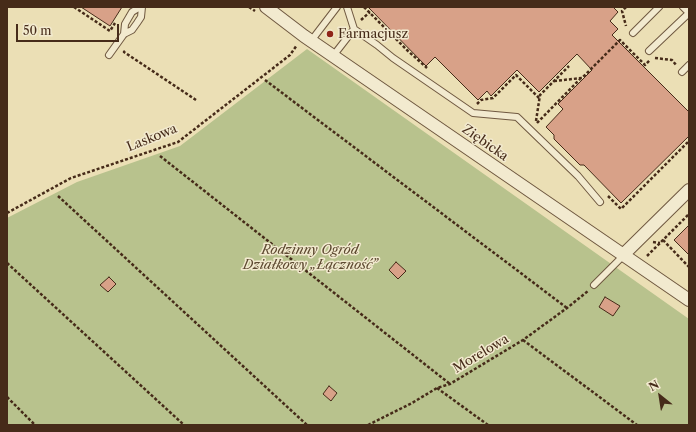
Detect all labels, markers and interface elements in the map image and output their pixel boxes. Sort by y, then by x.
scale bar [18,16,121,42]
text: 50 m [23,23,52,38]
place label: Farmacjusz [338,26,408,42]
marker: Farmacjusz [325,29,335,39]
street label: Laskowa [125,121,179,155]
street label: Ziębicka [459,121,511,165]
park label: Rodzinny Ogród Działkowy „Łączność” [243,242,377,273]
street label: Morelowa [450,331,512,377]
north arrow [640,376,680,416]
text: N [646,377,662,394]

